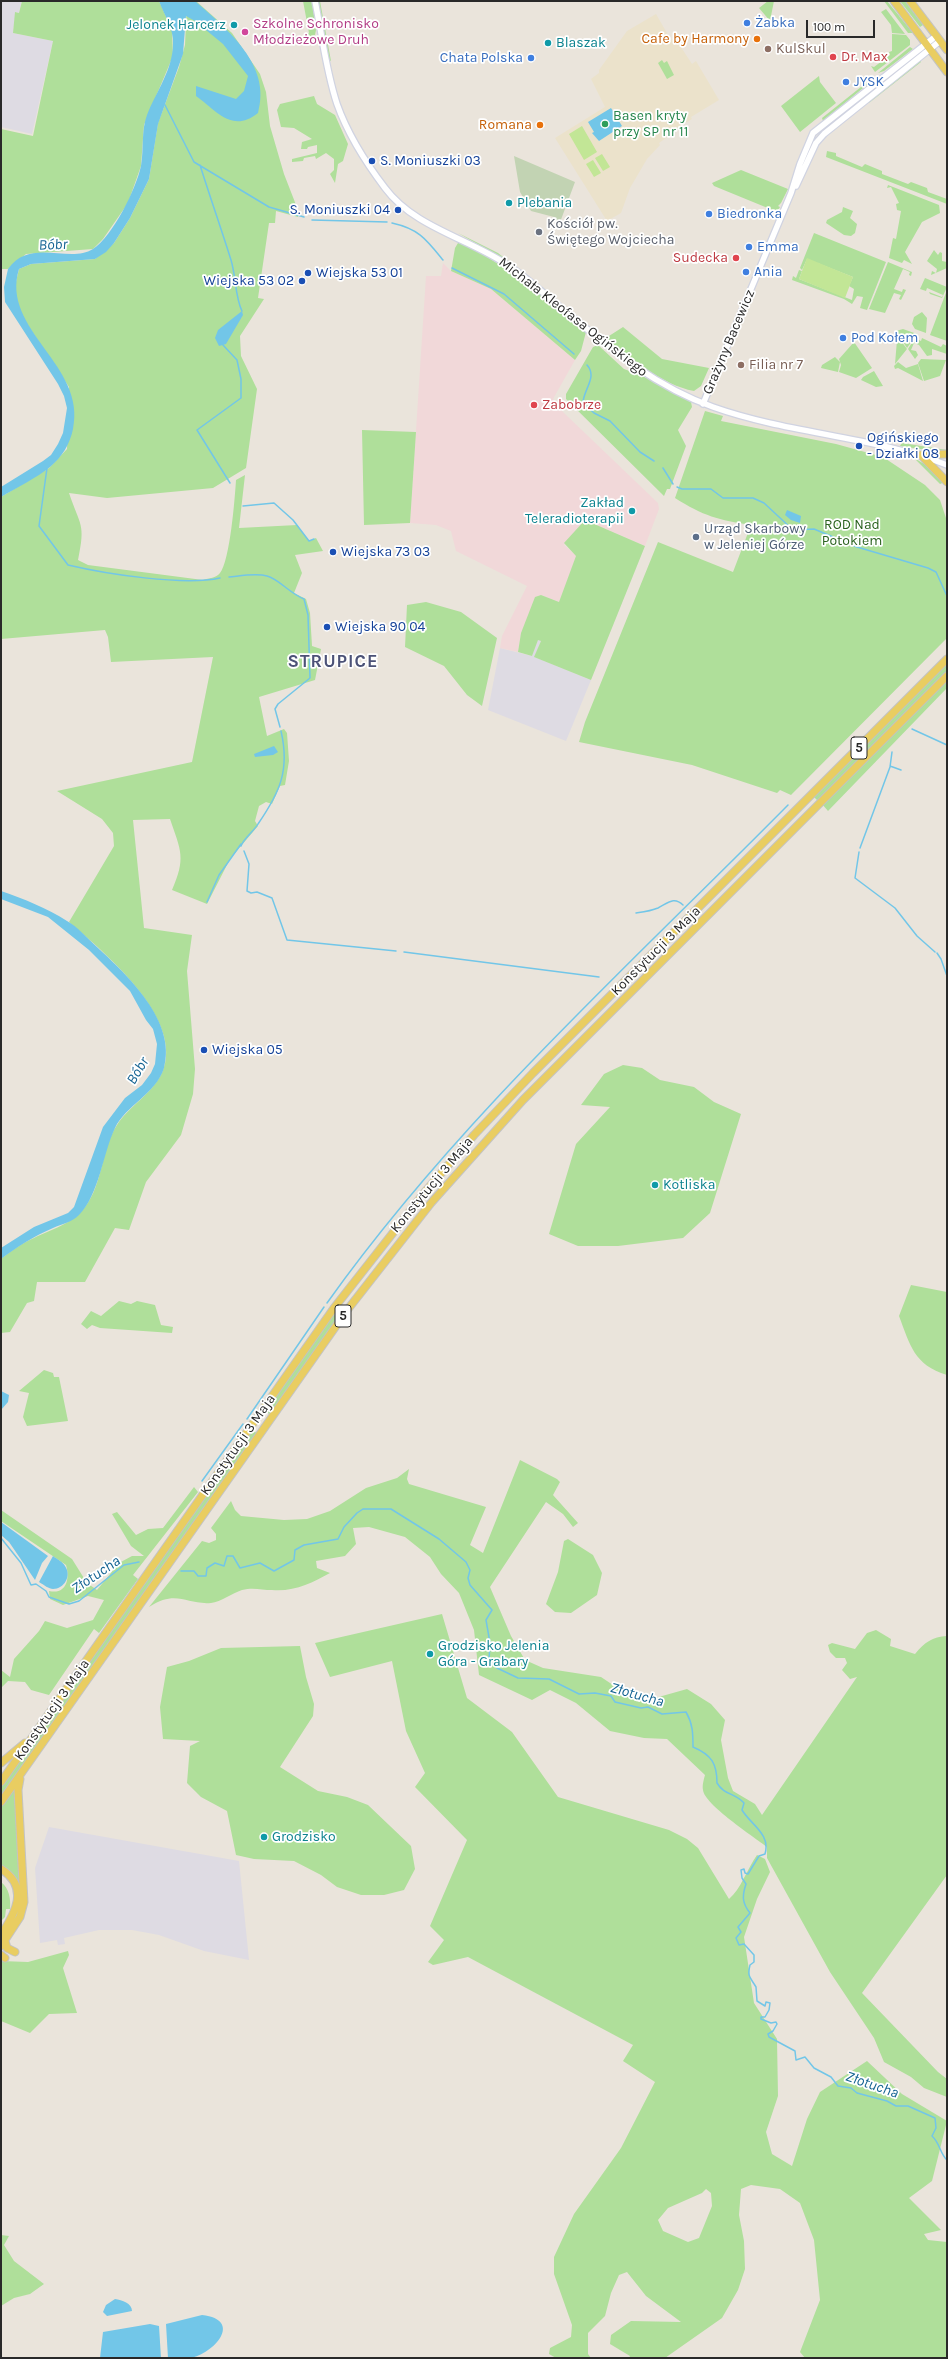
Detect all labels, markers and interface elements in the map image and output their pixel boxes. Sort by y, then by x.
scale bar [808,12,877,38]
place label: Żabka [755,15,795,31]
place label: Szkolne Schronisko Młodzieżowe Druh [253,16,379,48]
place label: Jelonek Harcerz [126,17,226,33]
marker: Żabka [742,18,752,28]
marker: Jelonek Harcerz [229,20,239,30]
text: 100 m [813,20,845,34]
marker: Szkolne Schronisko Młodzieżowe Druh [240,27,250,37]
place label: Cafe by Harmony [641,31,749,47]
marker: Cafe by Harmony [752,34,762,44]
place label: Blaszak [556,35,606,51]
marker: Blaszak [543,38,553,48]
place label: KulSkul [776,41,826,57]
marker: KulSkul [763,44,773,54]
place label: Dr. Max [841,49,888,65]
place label: Chata Polska [440,50,523,66]
marker: Dr. Max [828,52,838,62]
marker: Chata Polska [526,53,536,63]
place label: JYSK [854,74,884,90]
marker: JYSK [841,77,851,87]
place label: Basen kryty przy SP nr 11 [613,108,688,140]
place label: Romana [479,117,532,133]
marker: Basen kryty przy SP nr 11 [600,119,610,129]
marker: Romana [535,120,545,130]
place label: S. Moniuszki 03 [380,153,481,169]
marker: S. Moniuszki 03 [367,156,377,166]
place label: Plebania [517,195,572,211]
marker: Plebania [504,198,514,208]
place label: S. Moniuszki 04 [290,202,390,218]
marker: S. Moniuszki 04 [393,205,403,215]
place label: Biedronka [717,206,782,222]
marker: Biedronka [704,209,714,219]
place label: Kościół pw. Świętego Wojciecha [547,216,674,248]
marker: Kościół pw. Świętego Wojciecha [534,227,544,237]
water label: Bóbr [38,236,68,254]
place label: Emma [757,239,799,255]
marker: Emma [744,242,754,252]
place label: Sudecka [673,250,728,266]
marker: Sudecka [731,253,741,263]
street label: Michała Kleofasa Ogińskiego [495,254,651,380]
place label: Ania [754,264,782,280]
place label: Wiejska 53 01 [316,265,403,281]
marker: Ania [741,267,751,277]
marker: Wiejska 53 01 [303,268,313,278]
place label: Wiejska 53 02 [204,273,294,289]
marker: Wiejska 53 02 [297,276,307,286]
street label: Grażyny Bacewicz [699,287,759,397]
place label: Pod Kołem [851,330,918,346]
marker: Pod Kołem [838,333,848,343]
place label: Filia nr 7 [749,357,803,373]
marker: Filia nr 7 [736,360,746,370]
place label: Zabobrze [542,397,601,413]
marker: Zabobrze [529,400,539,410]
place label: Ogińskiego - Działki 08 [867,430,939,462]
marker: Ogińskiego - Działki 08 [854,441,864,451]
place label: Zakład Teleradioterapii [525,495,624,528]
marker: Zakład Teleradioterapii [627,506,637,516]
park label: ROD Nad Potokiem [822,517,882,550]
place label: Urząd Skarbowy w Jeleniej Górze [704,521,806,554]
marker: Urząd Skarbowy w Jeleniej Górze [691,532,701,542]
place label: Wiejska 73 03 [341,544,430,560]
marker: Wiejska 73 03 [328,547,338,557]
place label: Wiejska 90 04 [335,619,425,635]
marker: Wiejska 90 04 [322,622,332,632]
district label: STRUPICE [288,651,378,673]
road number: 5 [851,737,867,759]
street label: Konstytucji 3 Maja [608,903,704,999]
place label: Wiejska 05 [212,1042,283,1058]
marker: Wiejska 05 [199,1045,209,1055]
water label: Bóbr [123,1054,153,1088]
street label: Konstytucji 3 Maja [387,1134,477,1236]
place label: Kotliska [663,1177,715,1193]
marker: Kotliska [650,1180,660,1190]
road number: 5 [335,1305,351,1327]
street label: Konstytucji 3 Maja [197,1391,279,1499]
water label: Złotucha [68,1552,124,1598]
place label: Grodzisko Jelenia Góra - Grabary [438,1638,549,1670]
marker: Grodzisko Jelenia Góra - Grabary [425,1649,435,1659]
street label: Konstytucji 3 Maja [11,1656,93,1764]
water label: Złotucha [608,1679,666,1711]
place label: Grodzisko [272,1829,336,1845]
marker: Grodzisko [259,1832,269,1842]
water label: Złotucha [843,2068,901,2102]

